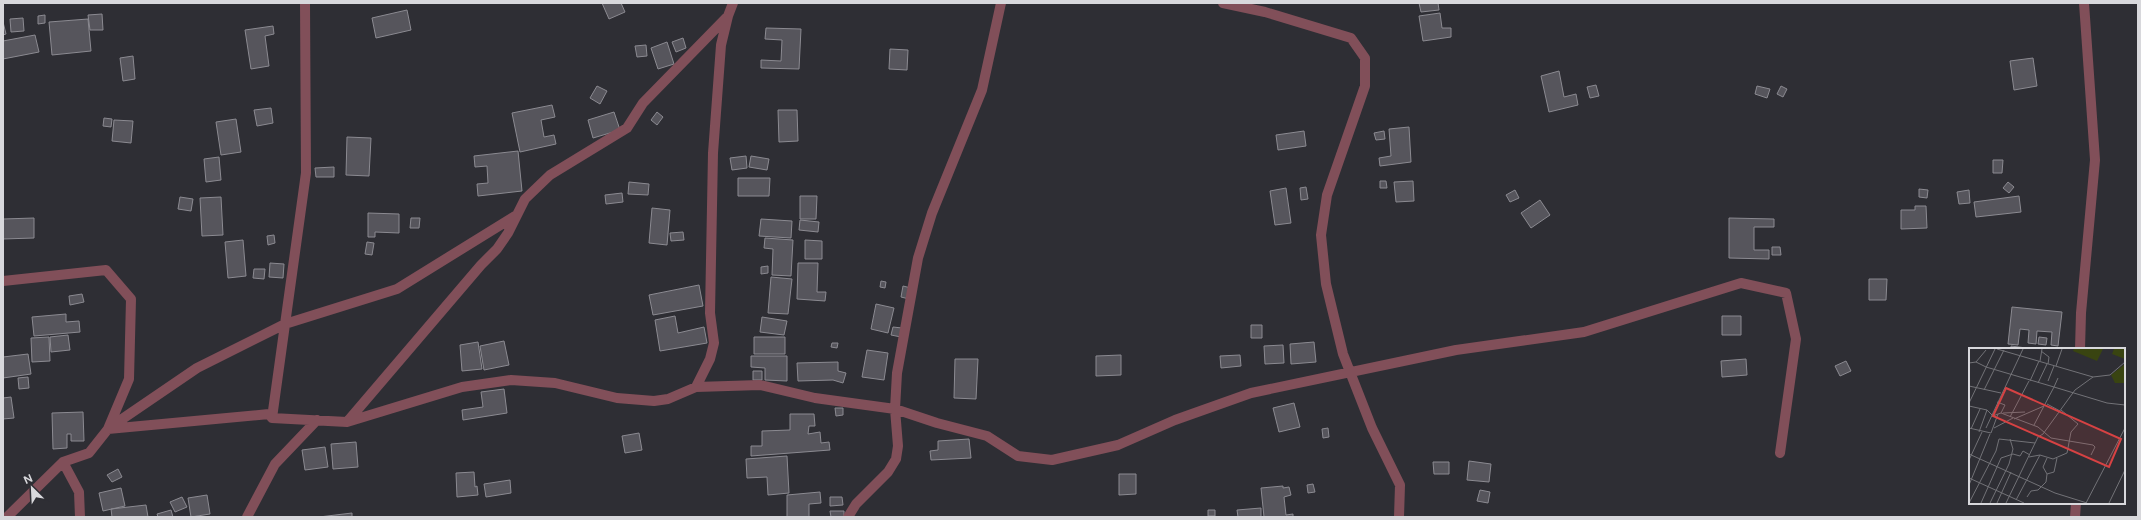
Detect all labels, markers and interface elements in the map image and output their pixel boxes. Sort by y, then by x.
inset map [1969,348,2125,504]
north arrow [12,468,52,508]
text: N [22,472,35,487]

